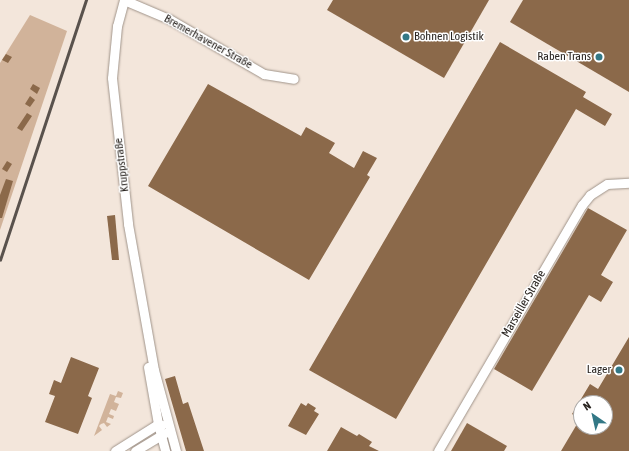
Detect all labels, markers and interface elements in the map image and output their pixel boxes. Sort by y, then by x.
street label: Bremerhavener Straße [161,12,255,72]
place label: Bohnen Logistik [414,30,484,44]
marker: Bohnen Logistik [401,32,411,42]
place label: Raben Trans [537,50,591,64]
marker: Raben Trans [594,52,604,62]
street label: Kruppstraße [112,137,132,193]
street label: Marseiller Straße [499,268,549,340]
place label: Lager [587,363,611,377]
marker: Lager [614,365,624,375]
north arrow [573,395,613,435]
text: N [581,399,593,413]

